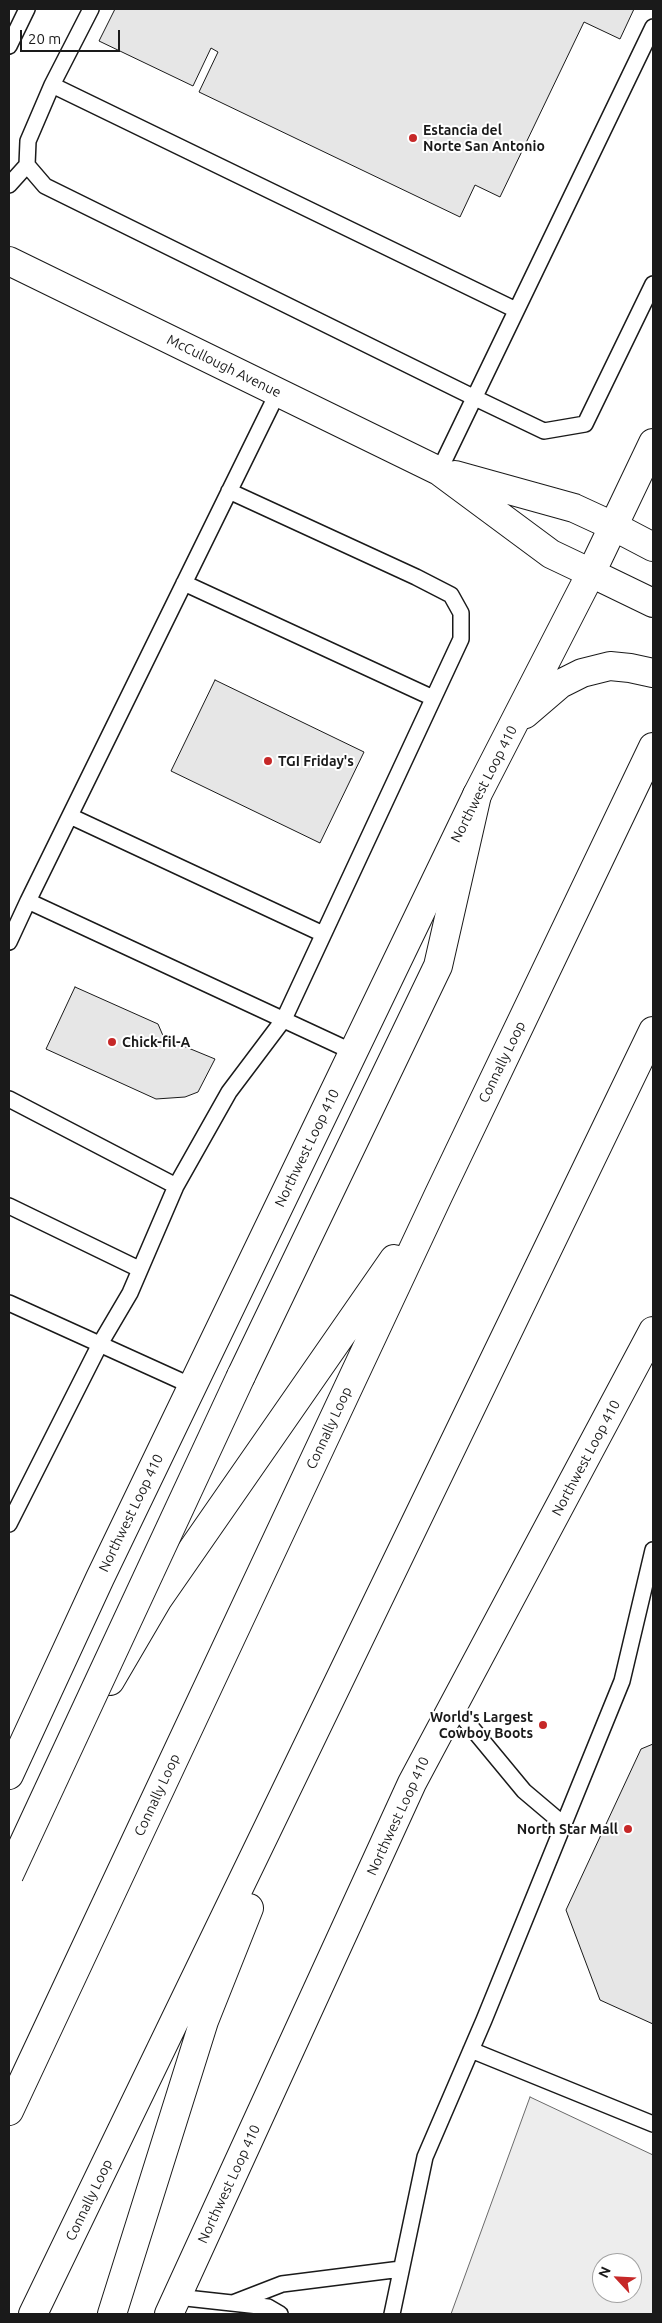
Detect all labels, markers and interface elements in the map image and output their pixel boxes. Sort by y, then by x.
scale bar [22,20,122,52]
text: 20 m [28,30,61,47]
place label: Estancia del Norte San Antonio [423,122,545,154]
marker: Estancia del Norte San Antonio [407,132,419,144]
street label: McCullough Avenue [164,331,284,401]
street label: Northwest Loop 410 [447,723,521,845]
place label: TGI Friday's [278,753,354,769]
marker: TGI Friday's [262,755,274,767]
street label: Connally Loop [475,1018,529,1106]
place label: Chick-fil-A [122,1034,190,1050]
marker: Chick-fil-A [106,1036,118,1048]
street label: Northwest Loop 410 [271,1086,343,1210]
street label: Connally Loop [303,1384,355,1472]
street label: Northwest Loop 410 [548,1397,624,1519]
street label: Northwest Loop 410 [95,1451,167,1575]
place label: World's Largest Cowboy Boots [430,1709,533,1741]
marker: World's Largest Cowboy Boots [537,1719,549,1731]
street label: Connally Loop [131,1751,183,1839]
street label: Northwest Loop 410 [363,1754,433,1878]
place label: North Star Mall [517,1821,618,1837]
marker: North Star Mall [622,1823,634,1835]
street label: Northwest Loop 410 [194,2122,264,2246]
street label: Connally Loop [62,2156,116,2244]
north arrow [592,2253,642,2303]
text: N [595,2264,614,2280]

